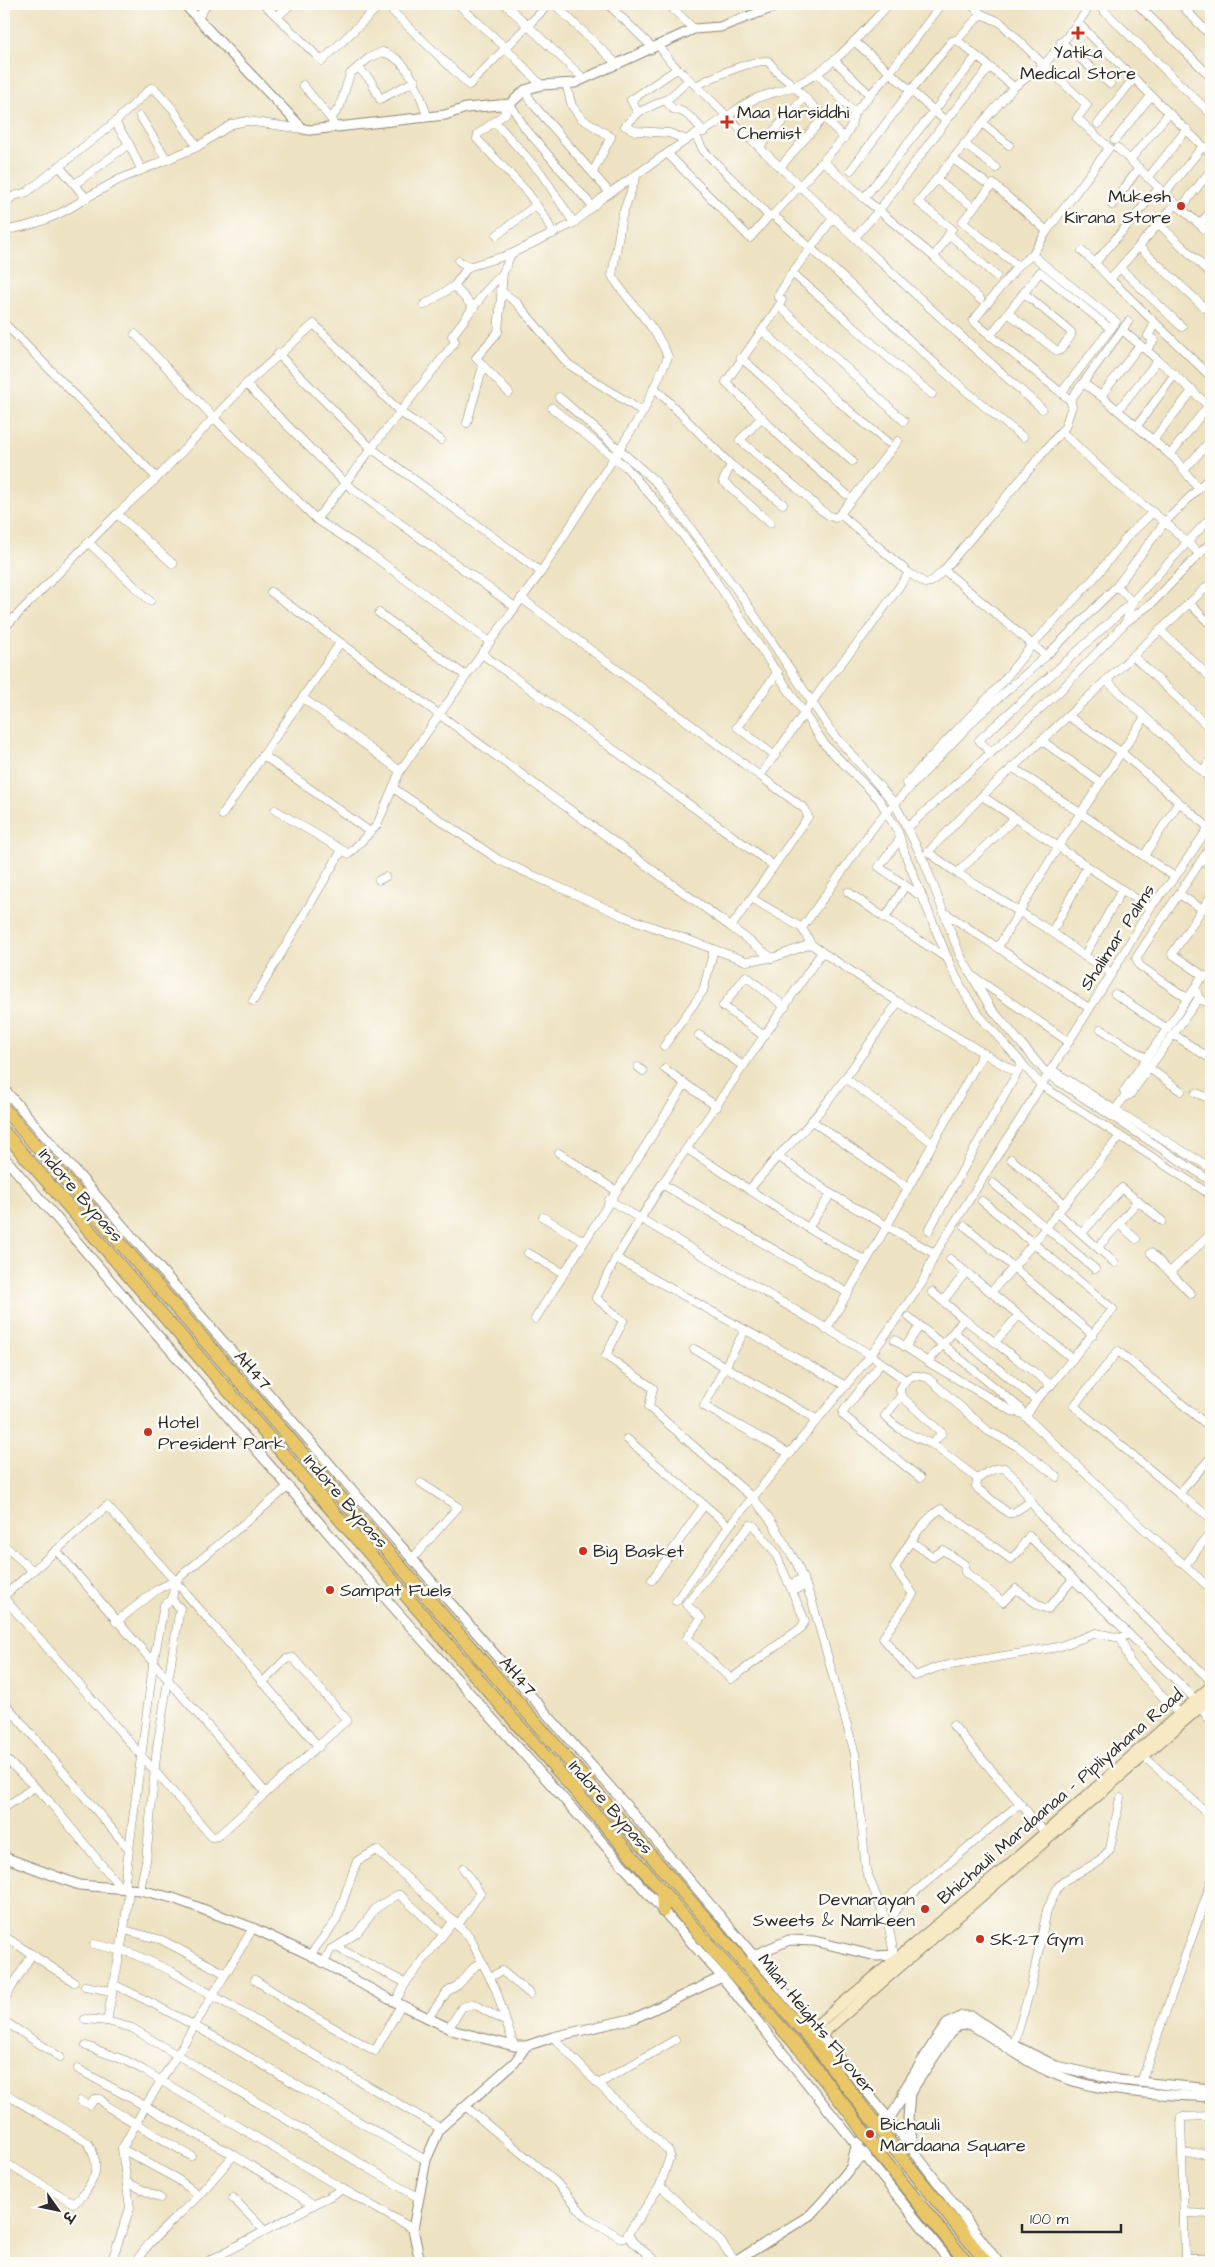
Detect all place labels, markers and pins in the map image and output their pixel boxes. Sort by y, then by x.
marker: Yatika Medical Store [1072,27,1084,39]
place label: Yatika Medical Store [1020,40,1136,86]
place label: Maa Harsiddhi Chemist [737,100,850,146]
marker: Maa Harsiddhi Chemist [721,116,733,128]
place label: Mukesh Kirana Store [1064,184,1171,230]
marker: Mukesh Kirana Store [1175,200,1187,212]
place label: Hotel President Park [158,1410,285,1456]
marker: Hotel President Park [142,1426,154,1438]
place label: Big Basket [593,1539,685,1565]
marker: Big Basket [577,1545,589,1557]
place label: Sampat Fuels [340,1578,452,1603]
marker: Sampat Fuels [324,1584,336,1596]
place label: Devnarayan Sweets & Namkeen [753,1887,915,1933]
marker: Devnarayan Sweets & Namkeen [919,1903,931,1915]
place label: SK-27 Gym [990,1927,1083,1953]
marker: SK-27 Gym [974,1933,986,1945]
place label: Bichauli Mardaana Square [880,2112,1026,2158]
marker: Bichauli Mardaana Square [864,2128,876,2140]

